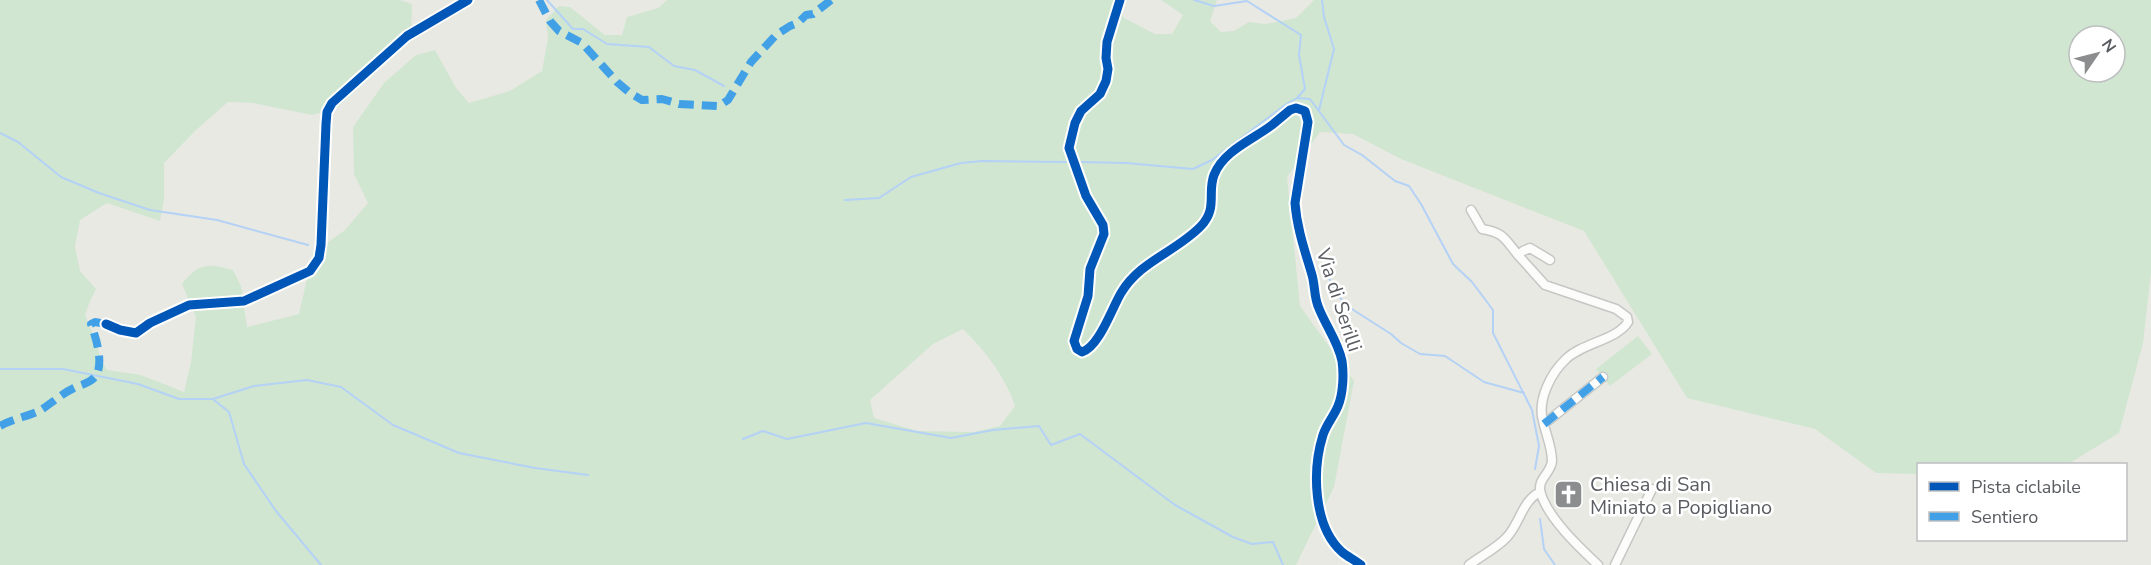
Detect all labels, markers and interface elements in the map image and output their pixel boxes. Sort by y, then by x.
north arrow [2067,24,2127,84]
text: N [2096,35,2121,57]
street label: Via di Serilli [1309,244,1368,355]
legend [1917,463,2127,541]
place label: Chiesa di San Miniato a Popigliano [1590,471,1772,521]
text: Pista ciclabile [1971,475,2081,499]
church icon: Chiesa di San Miniato a Popigliano [1553,479,1585,511]
text: Sentiero [1971,505,2038,529]

